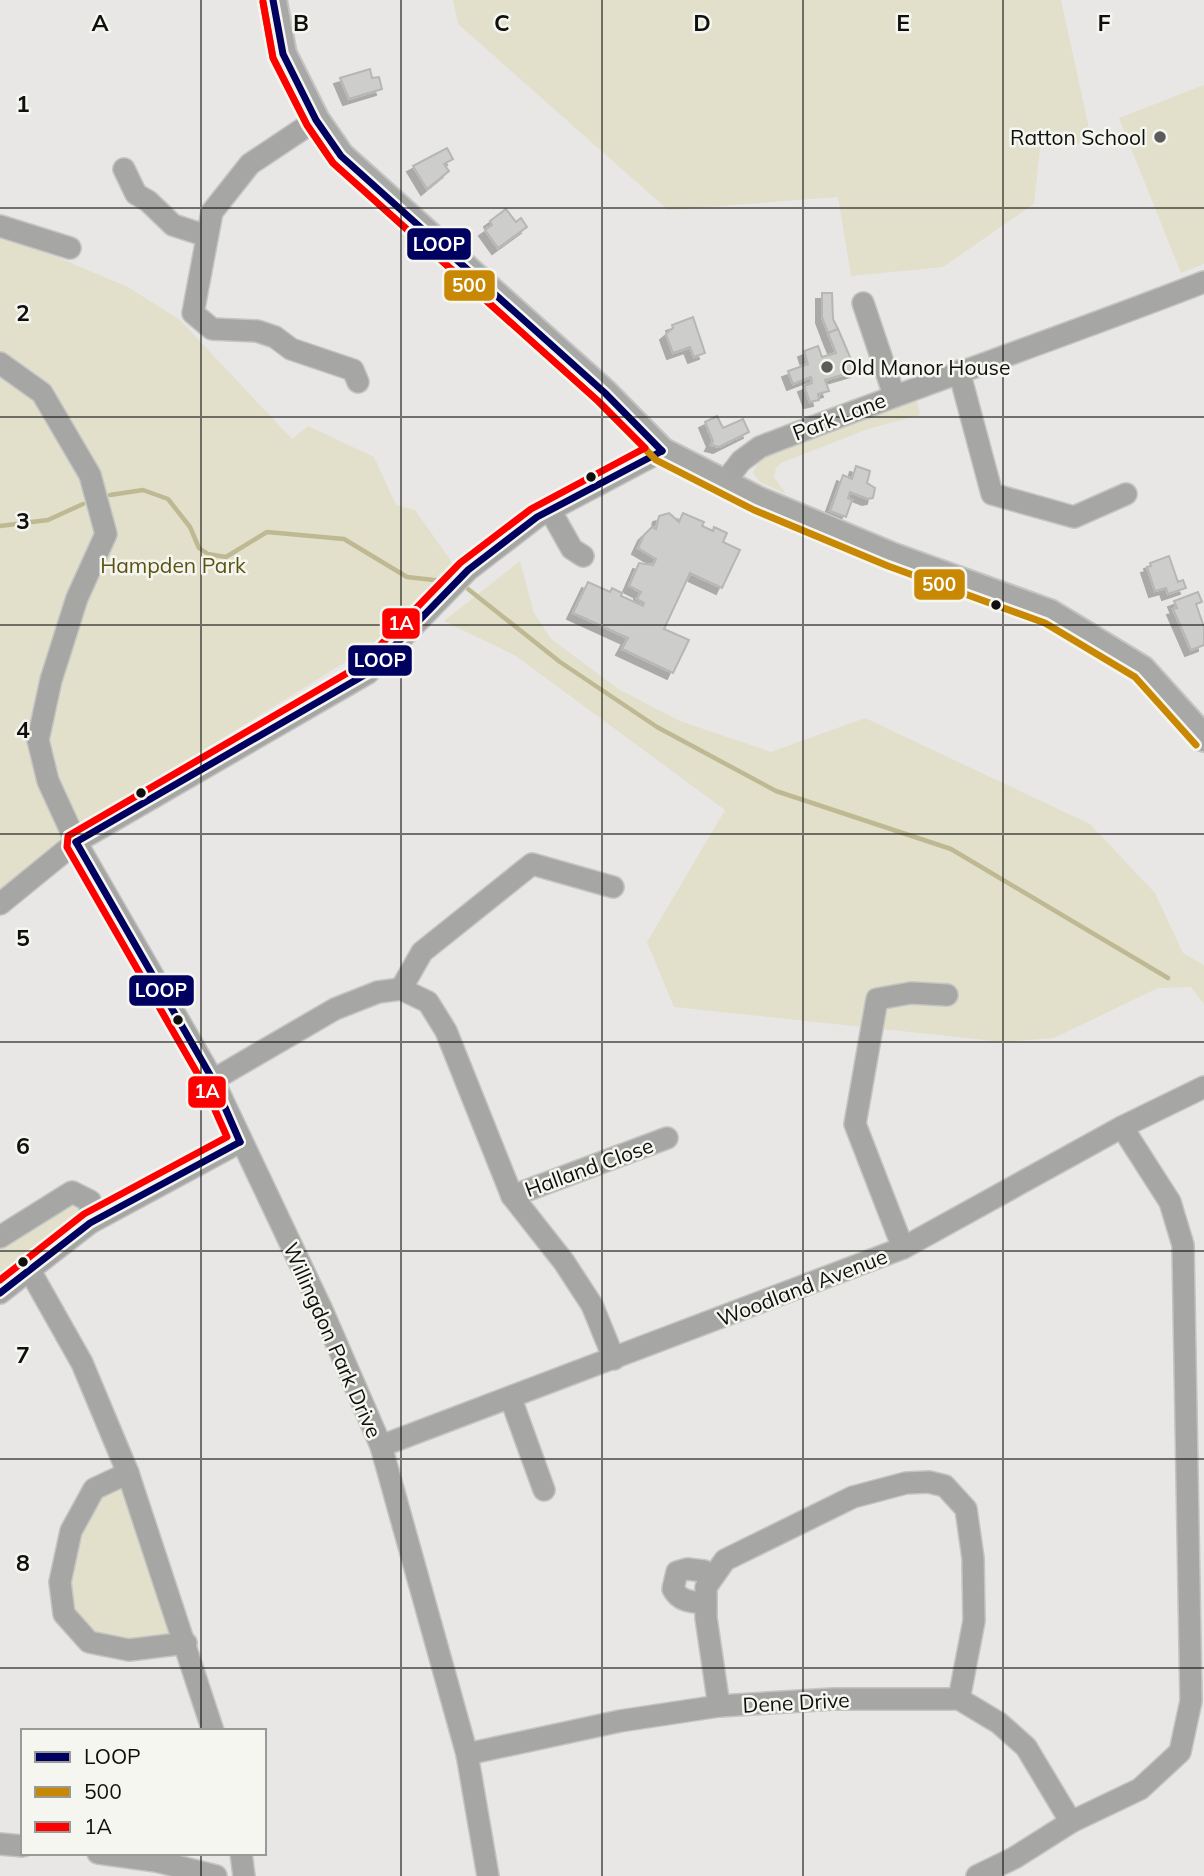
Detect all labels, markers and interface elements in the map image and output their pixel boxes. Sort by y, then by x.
text: A [91,8,109,37]
text: B [293,8,309,37]
text: C [494,8,510,37]
text: D [693,8,711,37]
text: E [896,8,910,37]
text: F [1097,8,1111,37]
text: 1 [16,89,30,118]
place label: Ratton School [1010,124,1146,150]
marker: Ratton School [1152,129,1168,145]
line badge: LOOP [406,227,472,261]
text: LOOP [413,232,465,256]
line badge: 500 [443,269,496,302]
text: 500 [452,273,486,297]
text: 2 [16,298,30,327]
place label: Old Manor House [841,354,1010,380]
marker: Old Manor House [819,359,835,375]
street label: Park Lane [789,386,889,446]
unlabelled marker [584,470,598,484]
text: 3 [16,506,30,535]
park label: Hampden Park [100,552,246,578]
line badge: 500 [913,568,966,601]
text: 500 [922,572,956,596]
unlabelled marker [989,598,1003,612]
line badge: 1A [381,607,421,640]
text: 1A [388,611,415,635]
line badge: LOOP [347,644,413,677]
text: LOOP [354,648,406,672]
text: 4 [16,715,30,744]
unlabelled marker [134,786,148,800]
text: 5 [16,923,30,952]
line badge: LOOP [128,974,195,1007]
text: LOOP [135,978,187,1002]
unlabelled marker [171,1013,185,1027]
line badge: 1A [187,1075,227,1109]
text: 1A [194,1079,221,1103]
text: 6 [16,1131,30,1160]
street label: Halland Close [521,1132,657,1202]
street label: Willingdon Park Drive [278,1238,388,1442]
street label: Woodland Avenue [713,1243,891,1331]
unlabelled marker [16,1255,30,1269]
text: 7 [16,1340,30,1369]
text: 8 [16,1548,30,1577]
street label: Dene Drive [742,1686,850,1718]
legend [21,1729,266,1855]
text: LOOP [84,1743,141,1769]
text: 500 [84,1778,122,1804]
text: 1A [84,1813,113,1839]

